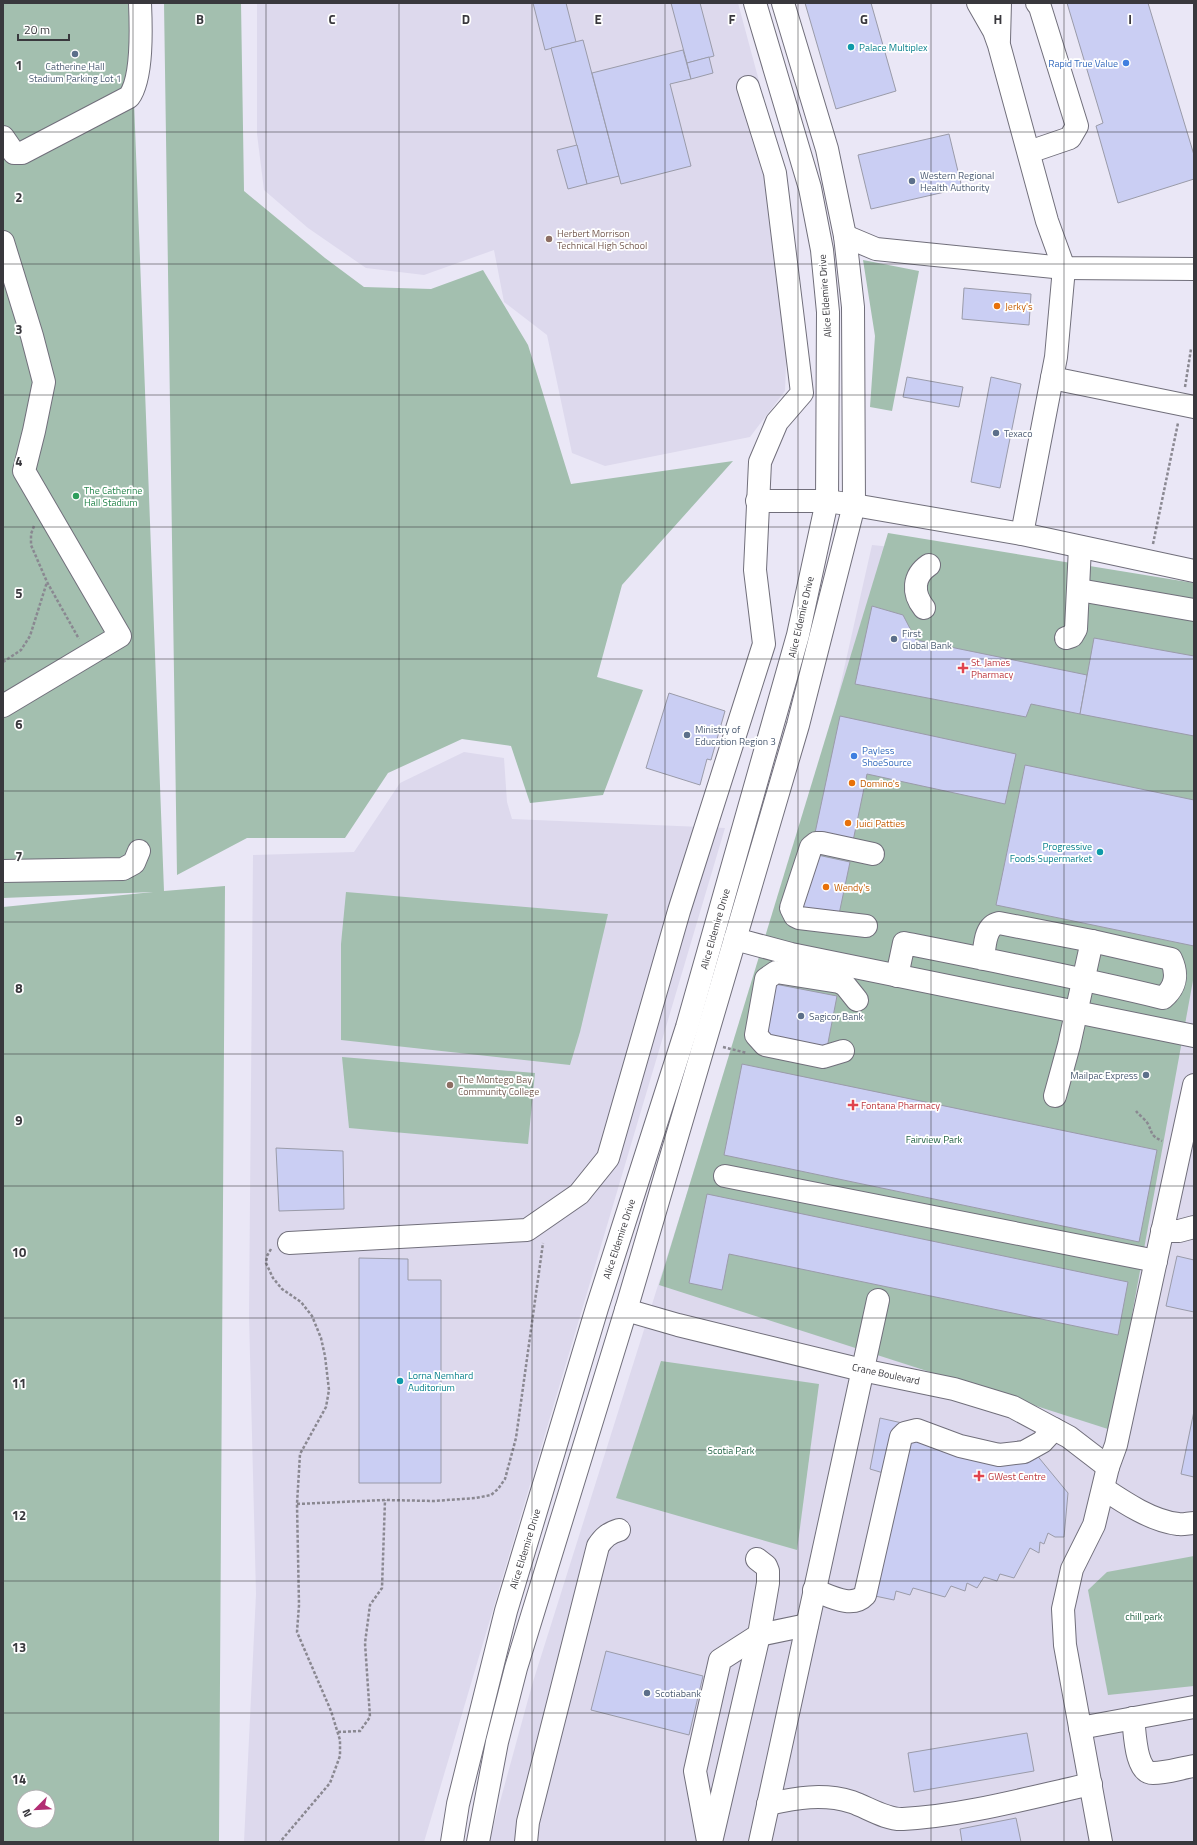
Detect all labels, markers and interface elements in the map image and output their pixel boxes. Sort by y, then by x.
text: B [196,9,204,29]
text: C [328,9,336,29]
text: D [462,9,470,29]
text: E [594,9,602,29]
text: F [729,9,736,29]
text: G [860,9,868,29]
text: H [994,9,1002,29]
text: I [1128,9,1132,29]
scale bar [18,16,69,42]
text: 20 m [24,20,50,39]
place label: Palace Multiplex [859,40,928,55]
marker: Palace Multiplex [846,42,856,52]
marker: Catherine Hall Stadium Parking Lot 1 [70,49,80,59]
text: 1 [15,55,23,75]
place label: Rapid True Value [1048,56,1118,71]
marker: Rapid True Value [1121,58,1131,68]
place label: Catherine Hall Stadium Parking Lot 1 [29,59,121,86]
place label: Western Regional Health Authority [920,168,994,195]
marker: Western Regional Health Authority [907,176,917,186]
text: 2 [15,187,23,207]
place label: Herbert Morrison Technical High School [557,226,647,253]
marker: Herbert Morrison Technical High School [544,234,554,244]
street label: Alice Eldemire Drive [815,254,835,338]
place label: Jerky's [1005,299,1033,314]
marker: Jerky's [992,301,1002,311]
text: 3 [15,319,23,339]
place label: Texaco [1004,426,1032,441]
marker: Texaco [991,428,1001,438]
text: 4 [15,451,23,471]
place label: The Catherine Hall Stadium [84,483,142,510]
marker: The Catherine Hall Stadium [71,491,81,501]
street label: Alice Eldemire Drive [784,575,818,659]
text: 5 [15,583,23,603]
place label: First Global Bank [902,626,952,653]
marker: First Global Bank [889,634,899,644]
place label: St. James Pharmacy [971,655,1013,682]
marker: St. James Pharmacy [958,663,968,673]
text: 6 [15,714,23,734]
place label: Ministry of Education Region 3 [695,722,776,749]
marker: Ministry of Education Region 3 [682,730,692,740]
place label: Payless ShoeSource [862,743,912,770]
marker: Payless ShoeSource [849,751,859,761]
place label: Domino's [860,776,900,791]
marker: Domino's [847,778,857,788]
place label: Juici Patties [856,816,905,831]
marker: Juici Patties [843,818,853,828]
place label: Progressive Foods Supermarket [1010,839,1092,866]
text: 7 [15,846,23,866]
marker: Progressive Foods Supermarket [1095,847,1105,857]
place label: Wendy's [834,880,870,895]
marker: Wendy's [821,882,831,892]
street label: Alice Eldemire Drive [696,887,734,971]
text: 8 [15,978,23,998]
place label: Sagicor Bank [809,1009,864,1024]
marker: Sagicor Bank [796,1011,806,1021]
place label: Mailpac Express [1070,1068,1138,1083]
marker: Mailpac Express [1141,1070,1151,1080]
place label: The Montego Bay Community College [458,1072,539,1099]
marker: The Montego Bay Community College [445,1080,455,1090]
place label: Fontana Pharmacy [861,1098,940,1113]
marker: Fontana Pharmacy [848,1100,858,1110]
text: 9 [15,1110,23,1130]
park label: Fairview Park [906,1132,962,1147]
street label: Alice Eldemire Drive [599,1197,639,1281]
text: 10 [12,1242,26,1262]
street label: Crane Boulevard [851,1360,921,1388]
place label: Lorna Nemhard Auditorium [408,1368,473,1395]
text: 11 [12,1373,26,1393]
marker: Lorna Nemhard Auditorium [395,1376,405,1386]
park label: Scotia Park [707,1443,755,1458]
place label: GWest Centre [988,1469,1046,1484]
marker: GWest Centre [973,1470,985,1482]
text: 12 [12,1505,26,1525]
street label: Alice Eldemire Drive [506,1507,544,1591]
park label: chill park [1125,1609,1163,1624]
text: 13 [12,1637,26,1657]
place label: Scotiabank [655,1686,701,1701]
marker: Scotiabank [642,1688,652,1698]
text: 14 [12,1769,26,1789]
north arrow [16,1789,56,1829]
text: N [18,1806,36,1820]

